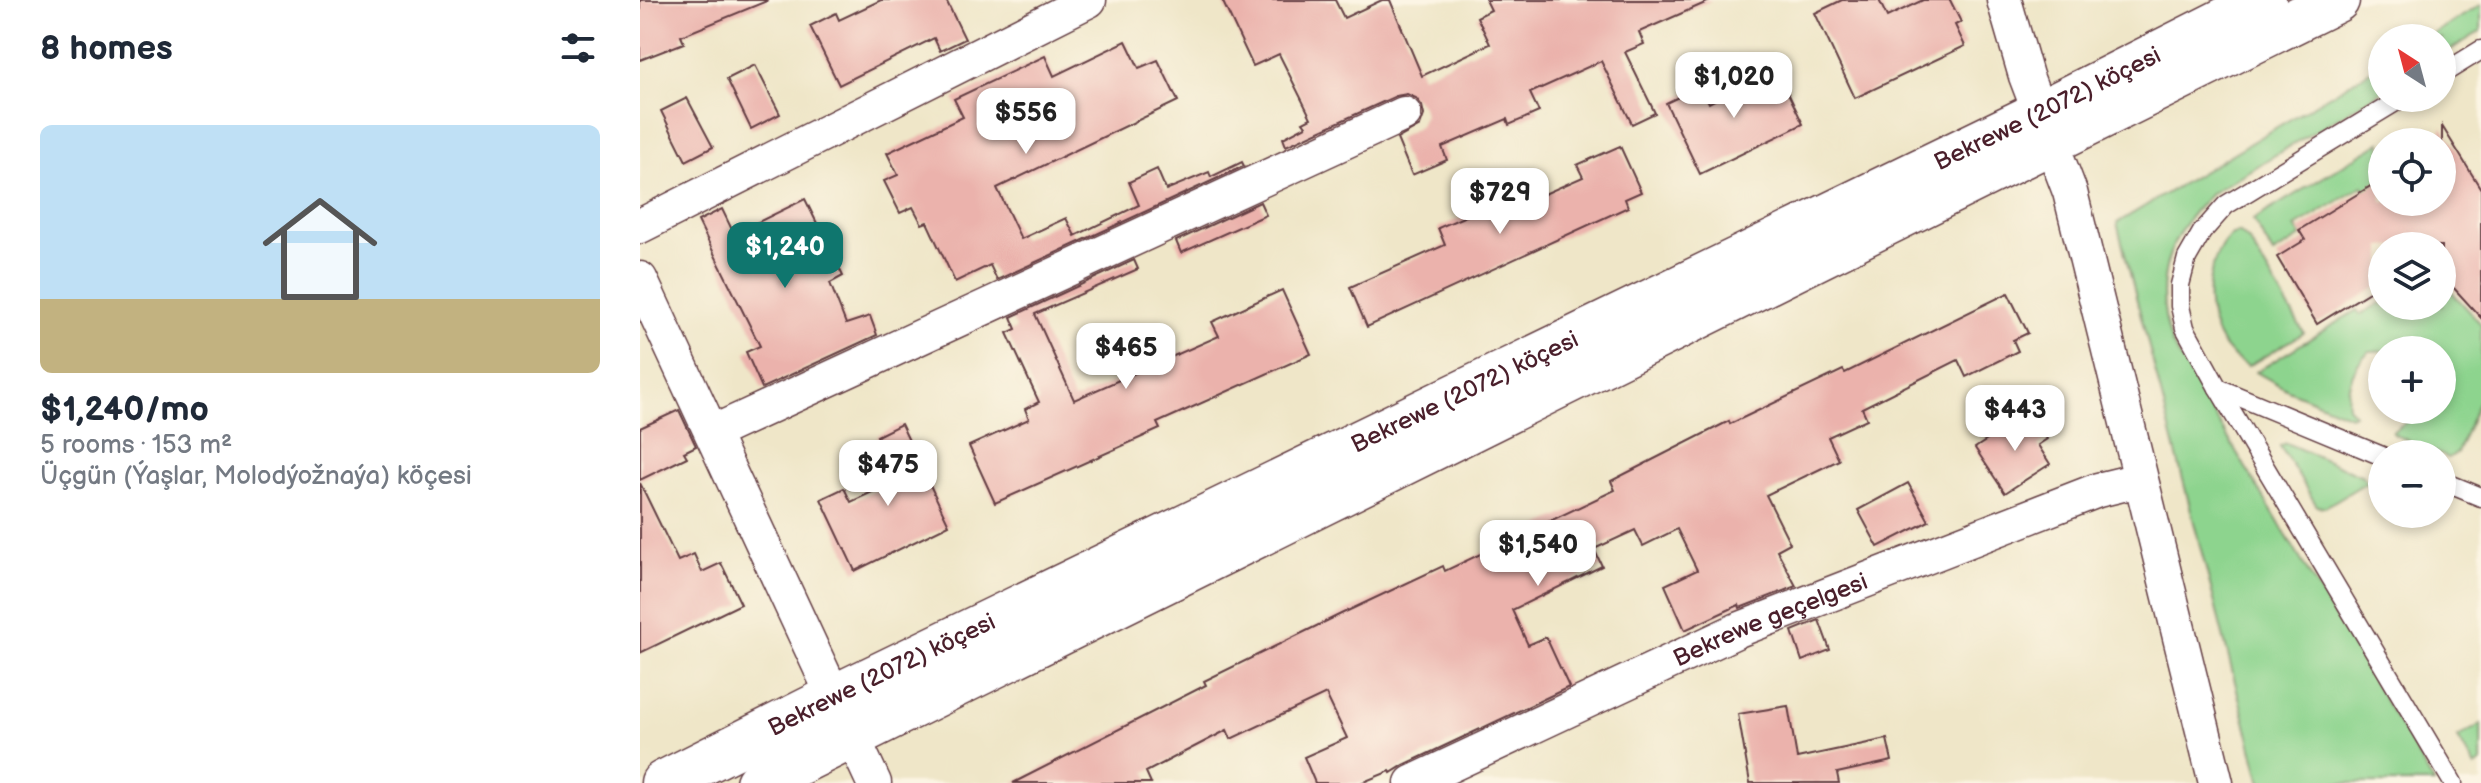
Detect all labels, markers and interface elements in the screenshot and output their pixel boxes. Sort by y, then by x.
north arrow [2368,24,2456,112]
map controls [2368,24,2456,528]
icon: filters [556,26,600,70]
text: 8 homes [40,28,173,69]
street label: Bekrewe (2072) köçesi [1930,40,2166,177]
pin: $1,020 [1669,52,1799,120]
text: $1,020 [1693,62,1775,93]
pin: $556 [979,88,1073,156]
text: $556 [995,98,1057,129]
button: locate [2368,128,2456,216]
pin: $729 [1453,168,1547,236]
icon: home [248,177,392,321]
text: $729 [1469,178,1531,209]
pin: $1,240 [720,222,850,290]
text: $1,240 [745,232,825,263]
button: layers [2368,232,2456,320]
pin: $465 [1079,323,1173,391]
street label: Bekrewe (2072) köçesi [1346,325,1583,459]
text: $465 [1094,333,1158,364]
button: + [2368,336,2456,424]
pin: $443 [1968,385,2062,453]
text: $1,240/mo [40,389,209,430]
text: $443 [1984,395,2046,426]
text: 5 rooms · 153 m² [40,430,232,461]
pin: $475 [841,440,935,508]
button: − [2368,440,2456,528]
text: $475 [857,450,919,481]
text: Üçgün (Ýaşlar, Molodýožnaýa) köçesi [40,461,472,492]
pin: $1,540 [1473,520,1603,588]
text: $1,540 [1498,530,1578,561]
street label: Bekrewe geçelgesi [1669,567,1872,673]
street label: Bekrewe (2072) köçesi [763,607,1000,743]

